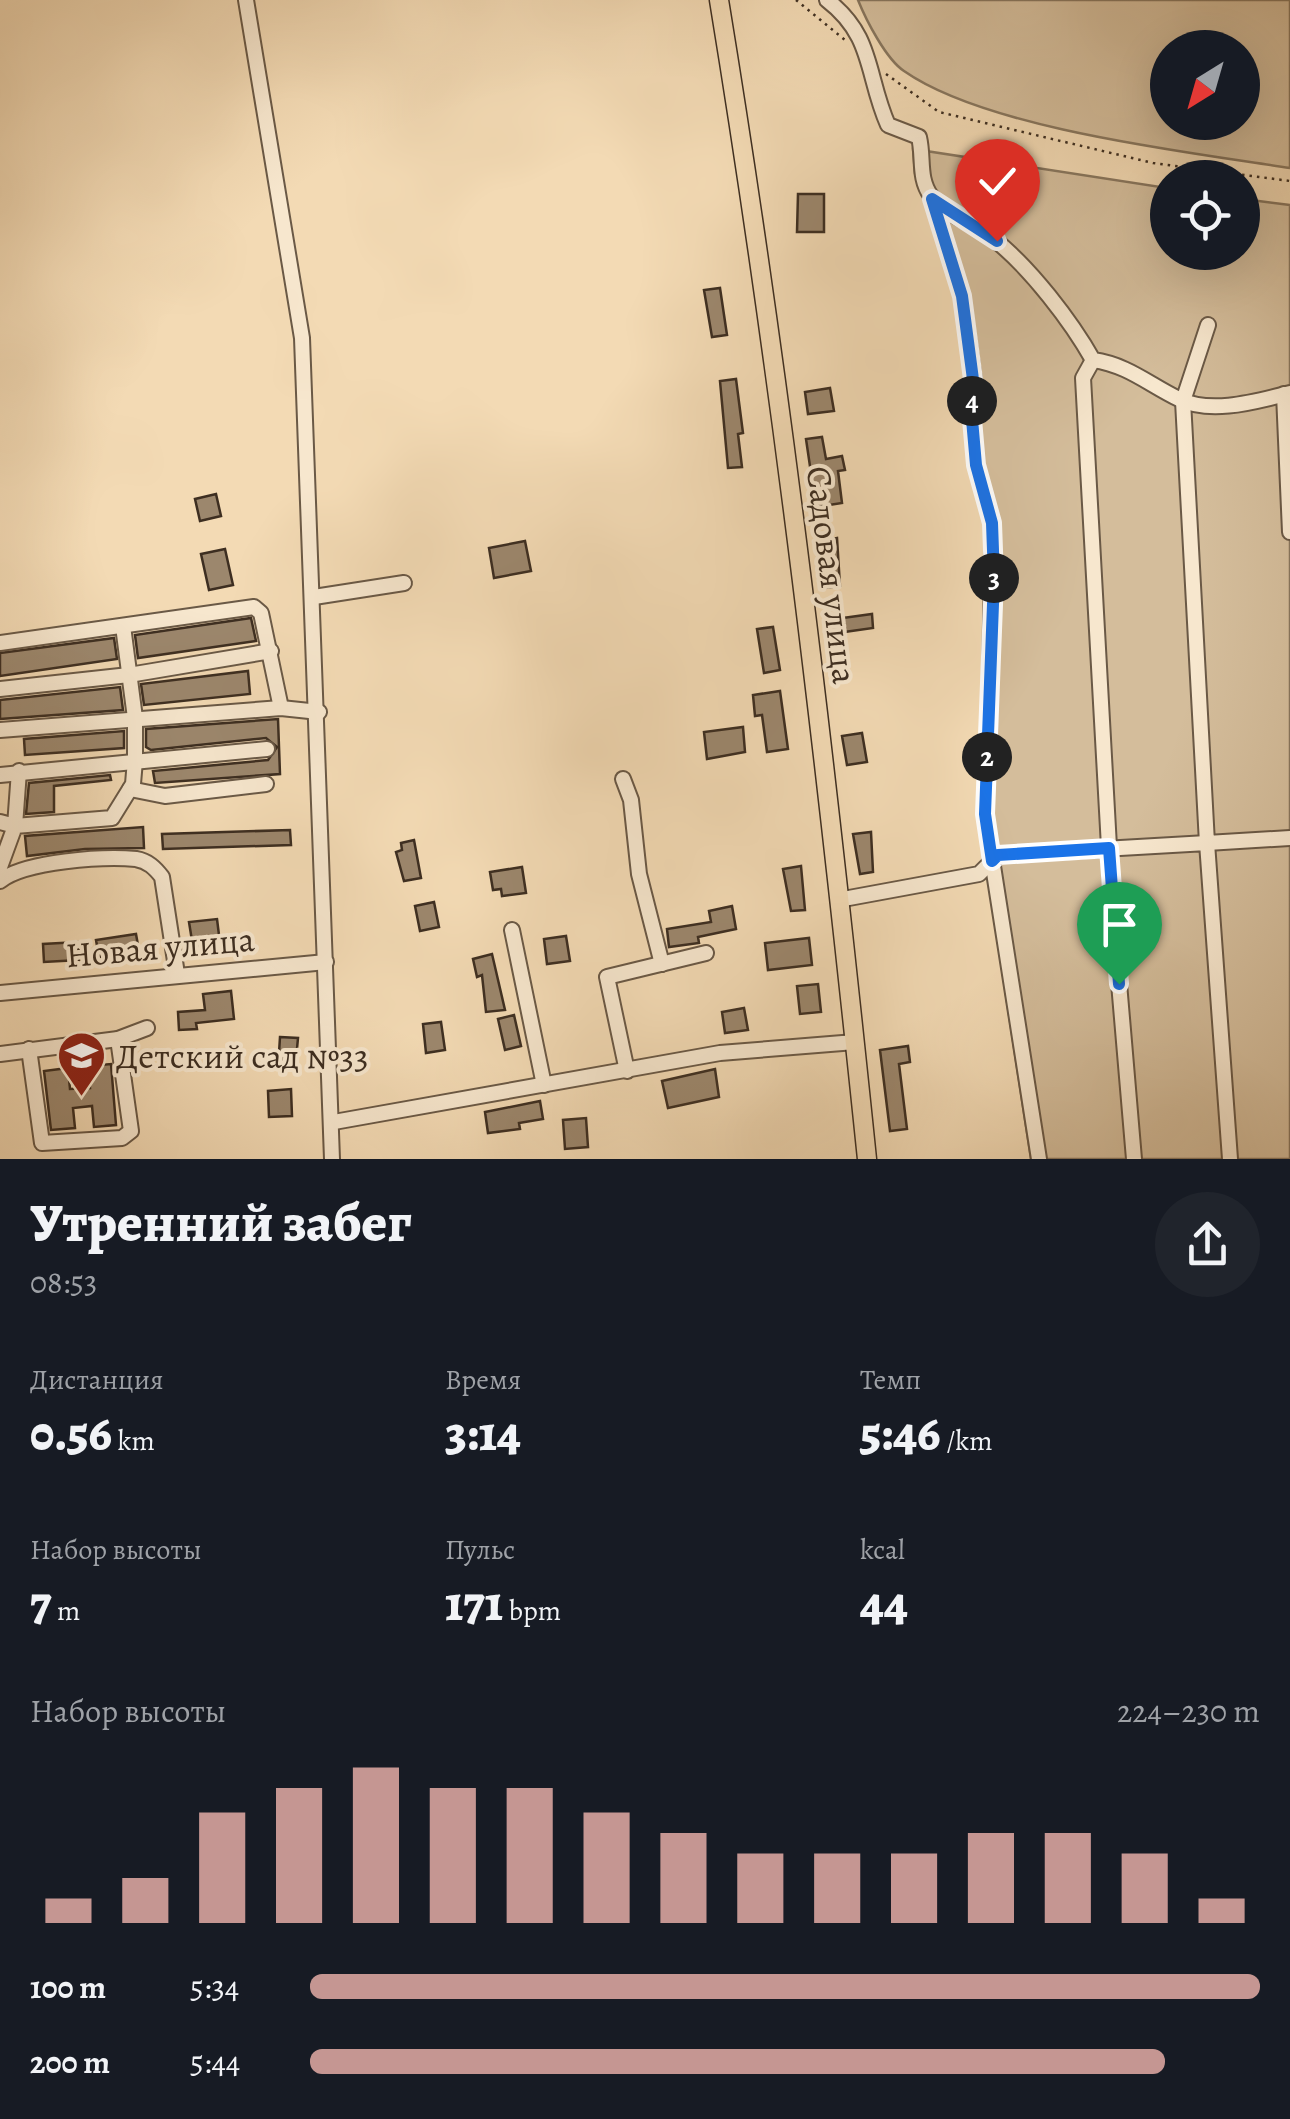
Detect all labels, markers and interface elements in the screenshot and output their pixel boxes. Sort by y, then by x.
north arrow [1150,30,1260,140]
map controls [1150,30,1260,270]
pin [955,139,1040,242]
icon: check [970,154,1025,209]
button: locate [1150,160,1260,270]
pin: 4 [947,376,997,426]
text: 4 [965,382,979,420]
street label: Садовая улица [795,463,869,687]
pin: 3 [969,553,1019,603]
text: 3 [988,559,1000,597]
pin: 2 [962,732,1012,782]
text: 2 [980,738,994,776]
pin [1077,882,1162,985]
icon: arrive [1092,897,1147,952]
street label: Новая улица [64,915,256,979]
school or university icon: Детский сад №33 [55,1030,107,1098]
place label: Детский сад №33 [116,1032,369,1080]
text: Утренний забег [30,1185,412,1260]
button: share [1155,1192,1260,1297]
text: 08:53 [30,1260,97,1304]
text: Дистанция [30,1361,164,1399]
text: Время [445,1361,521,1399]
text: Темп [860,1361,921,1399]
text: 0.56 [30,1399,112,1467]
text: 3:14 [445,1399,521,1467]
text: 5:46 [860,1399,941,1467]
text: km [112,1422,155,1460]
text: /km [941,1422,993,1460]
text: Набор высоты [30,1531,202,1569]
text: Пульс [445,1531,515,1569]
text: kcal [860,1531,905,1569]
text: 7 [30,1569,52,1637]
text: 171 [445,1569,503,1637]
text: 44 [860,1569,908,1637]
text: m [52,1592,80,1630]
text: bpm [503,1592,561,1630]
text: Набор высоты [30,1689,226,1733]
text: 224–230 m [1117,1689,1260,1733]
text: 100 m [30,1965,106,2009]
text: 5:34 [190,1965,239,2009]
text: 200 m [30,2040,110,2084]
text: 5:44 [190,2040,240,2084]

